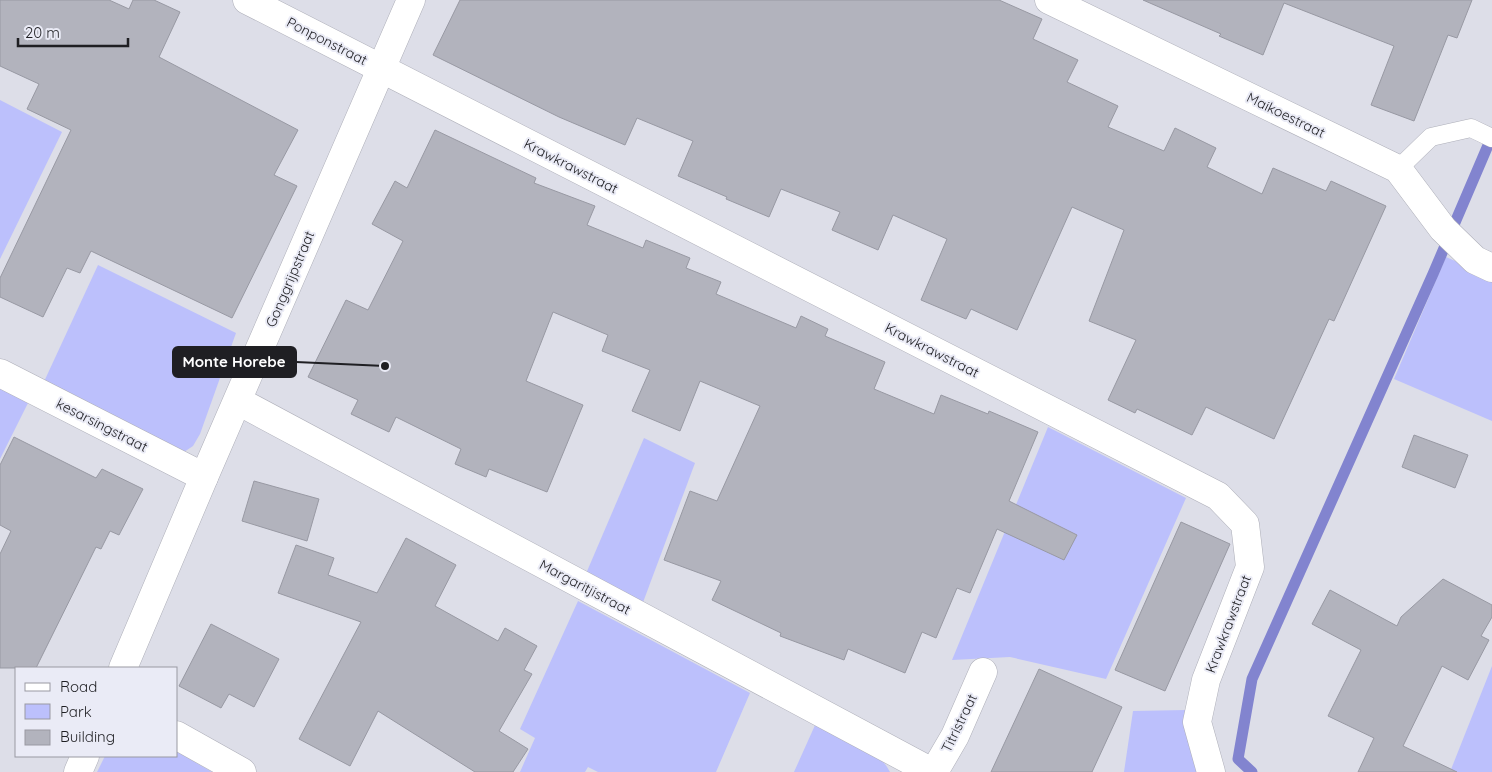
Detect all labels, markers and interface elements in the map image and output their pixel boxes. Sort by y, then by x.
street label: Ponponstraat [284,13,371,69]
scale bar [18,15,128,47]
text: 20 m [25,23,60,42]
street label: Maikoestraat [1244,88,1328,142]
street label: Krawkrawstraat [521,134,621,198]
street label: Gonggrijpstraat [262,228,318,330]
street label: Krawkrawstraat [882,318,982,382]
callout: Monte Horebe [173,347,296,377]
text: Monte Horebe [182,352,286,371]
street label: kesarsingstraat [53,394,151,456]
street label: Margaritjistraat [536,555,634,619]
street label: Krawkrawstraat [1201,572,1255,676]
legend [15,667,178,757]
text: Road [60,677,97,696]
street label: Titristraat [937,691,981,755]
text: Park [60,702,92,721]
text: Building [60,727,115,746]

